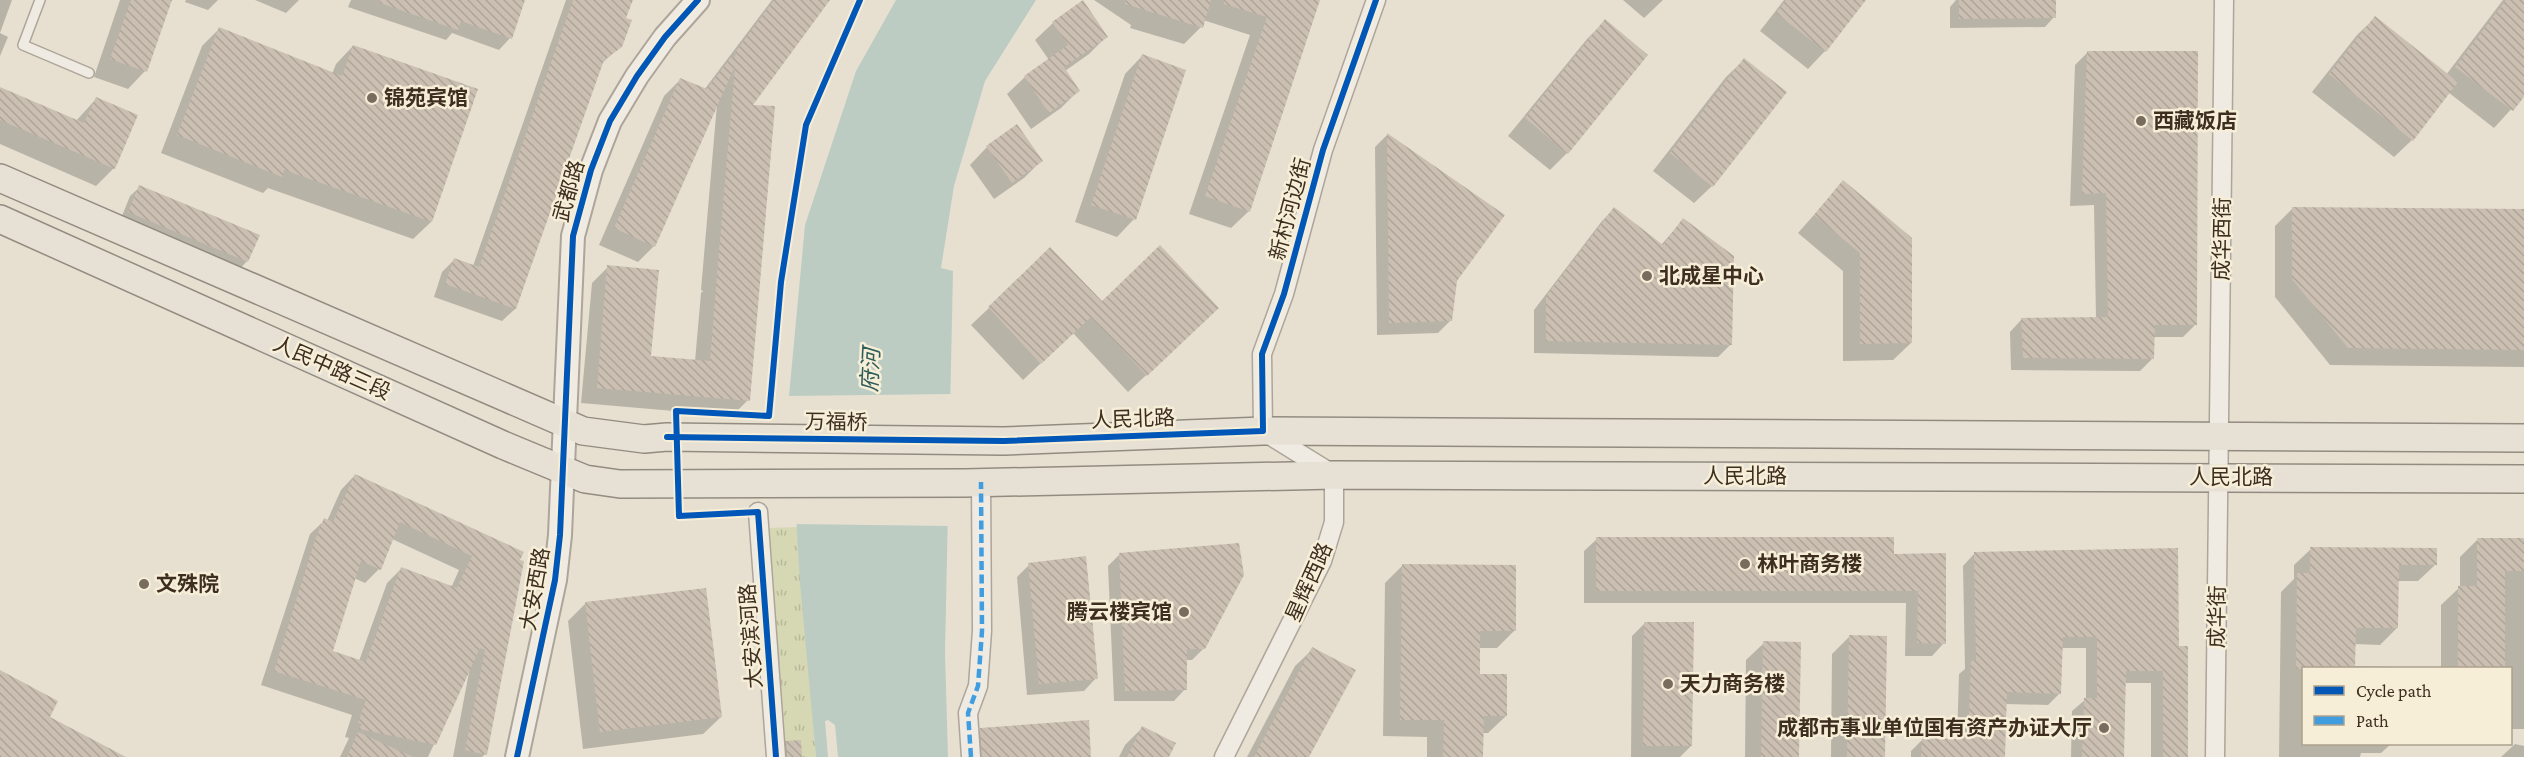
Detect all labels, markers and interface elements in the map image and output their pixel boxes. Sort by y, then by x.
place label: 锦苑宾馆 [384,86,468,110]
marker: 锦苑宾馆 [365,91,379,105]
place label: 西藏饭店 [2153,109,2237,133]
marker: 西藏饭店 [2134,114,2148,128]
street label: 新村河边街 [1265,155,1315,263]
street label: 武都路 [549,157,589,225]
street label: 成华西街 [2209,197,2235,281]
place label: 北成星中心 [1659,264,1764,288]
marker: 北成星中心 [1640,269,1654,283]
street label: 人民中路三段 [270,331,394,405]
water label: 府河 [857,343,884,393]
street label: 人民北路 [1091,406,1175,432]
street label: 万福桥 [804,409,868,435]
street label: 人民北路 [1703,464,1787,488]
street label: 人民北路 [2189,465,2273,489]
street label: 星辉西路 [1281,539,1337,625]
street label: 大安西路 [516,546,554,632]
place label: 林叶商务楼 [1757,552,1862,576]
marker: 林叶商务楼 [1738,557,1752,571]
place label: 文殊院 [156,572,219,596]
marker: 文殊院 [137,577,151,591]
street label: 大安滨河路 [735,583,767,689]
street label: 成华街 [2204,585,2230,649]
place label: 腾云楼宾馆 [1067,600,1172,624]
marker: 腾云楼宾馆 [1177,605,1191,619]
legend [2302,667,2512,745]
place label: 天力商务楼 [1680,672,1785,696]
marker: 天力商务楼 [1661,677,1675,691]
text: Cycle path [2356,681,2432,701]
text: Path [2356,711,2389,731]
place label: 成都市事业单位国有资产办证大厅 [1777,716,2092,740]
marker: 成都市事业单位国有资产办证大厅 [2097,721,2111,735]

